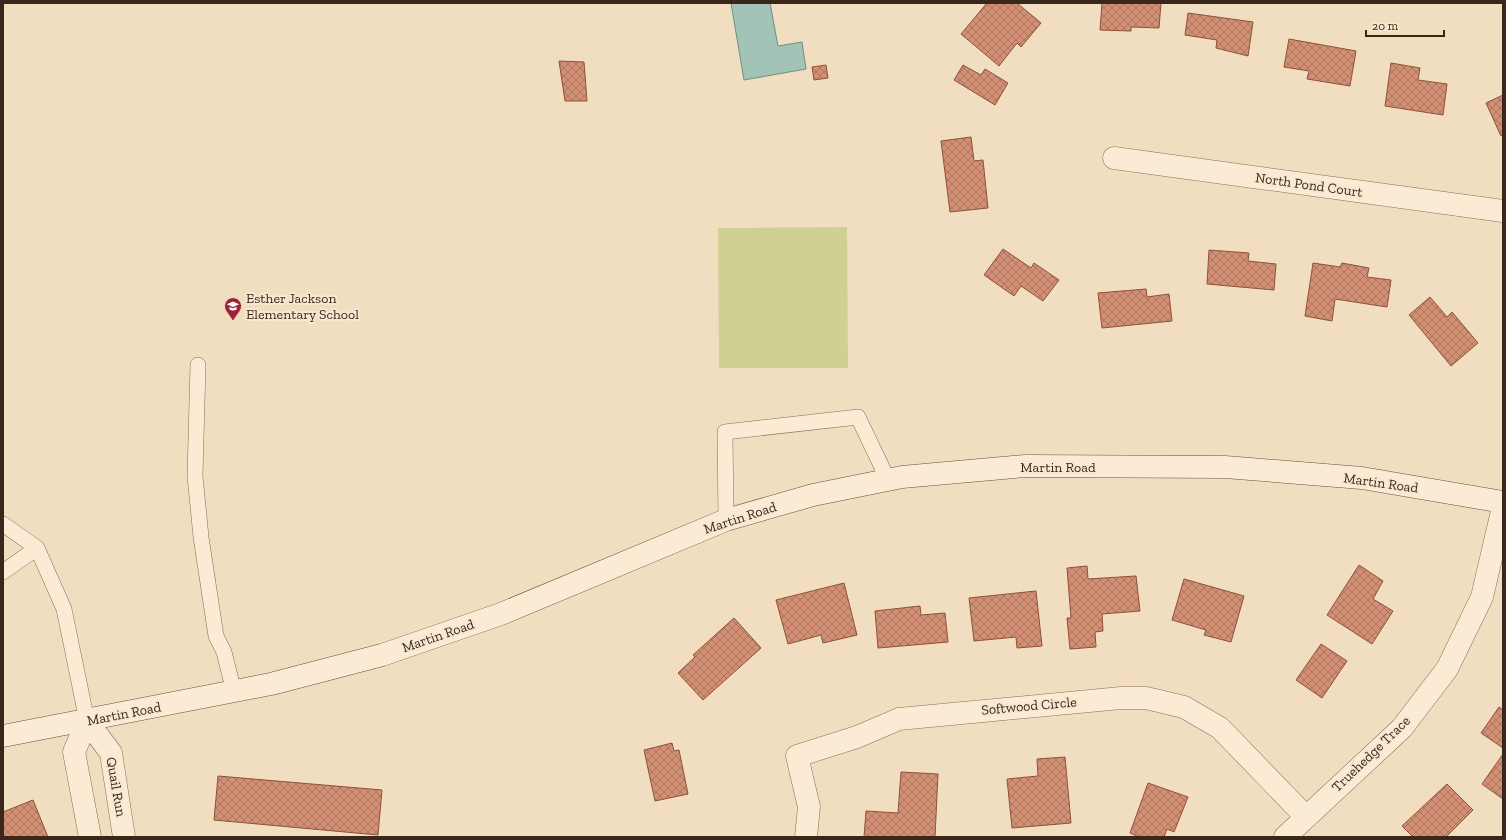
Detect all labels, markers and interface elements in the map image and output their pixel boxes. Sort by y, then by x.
scale bar [1366,12,1444,38]
text: 20 m [1372,19,1399,33]
street label: North Pond Court [1254,169,1365,201]
place label: Esther Jackson Elementary School [246,290,359,323]
school or university icon: Esther Jackson Elementary School [223,296,243,321]
street label: Martin Road [1020,459,1096,476]
street label: Martin Road [1343,469,1420,497]
street label: Martin Road [702,498,779,538]
street label: Martin Road [400,616,477,656]
street label: Softwood Circle [981,693,1078,719]
street label: Martin Road [85,698,163,730]
street label: Truehedge Trace [1328,712,1414,796]
street label: Quail Run [102,756,130,818]

